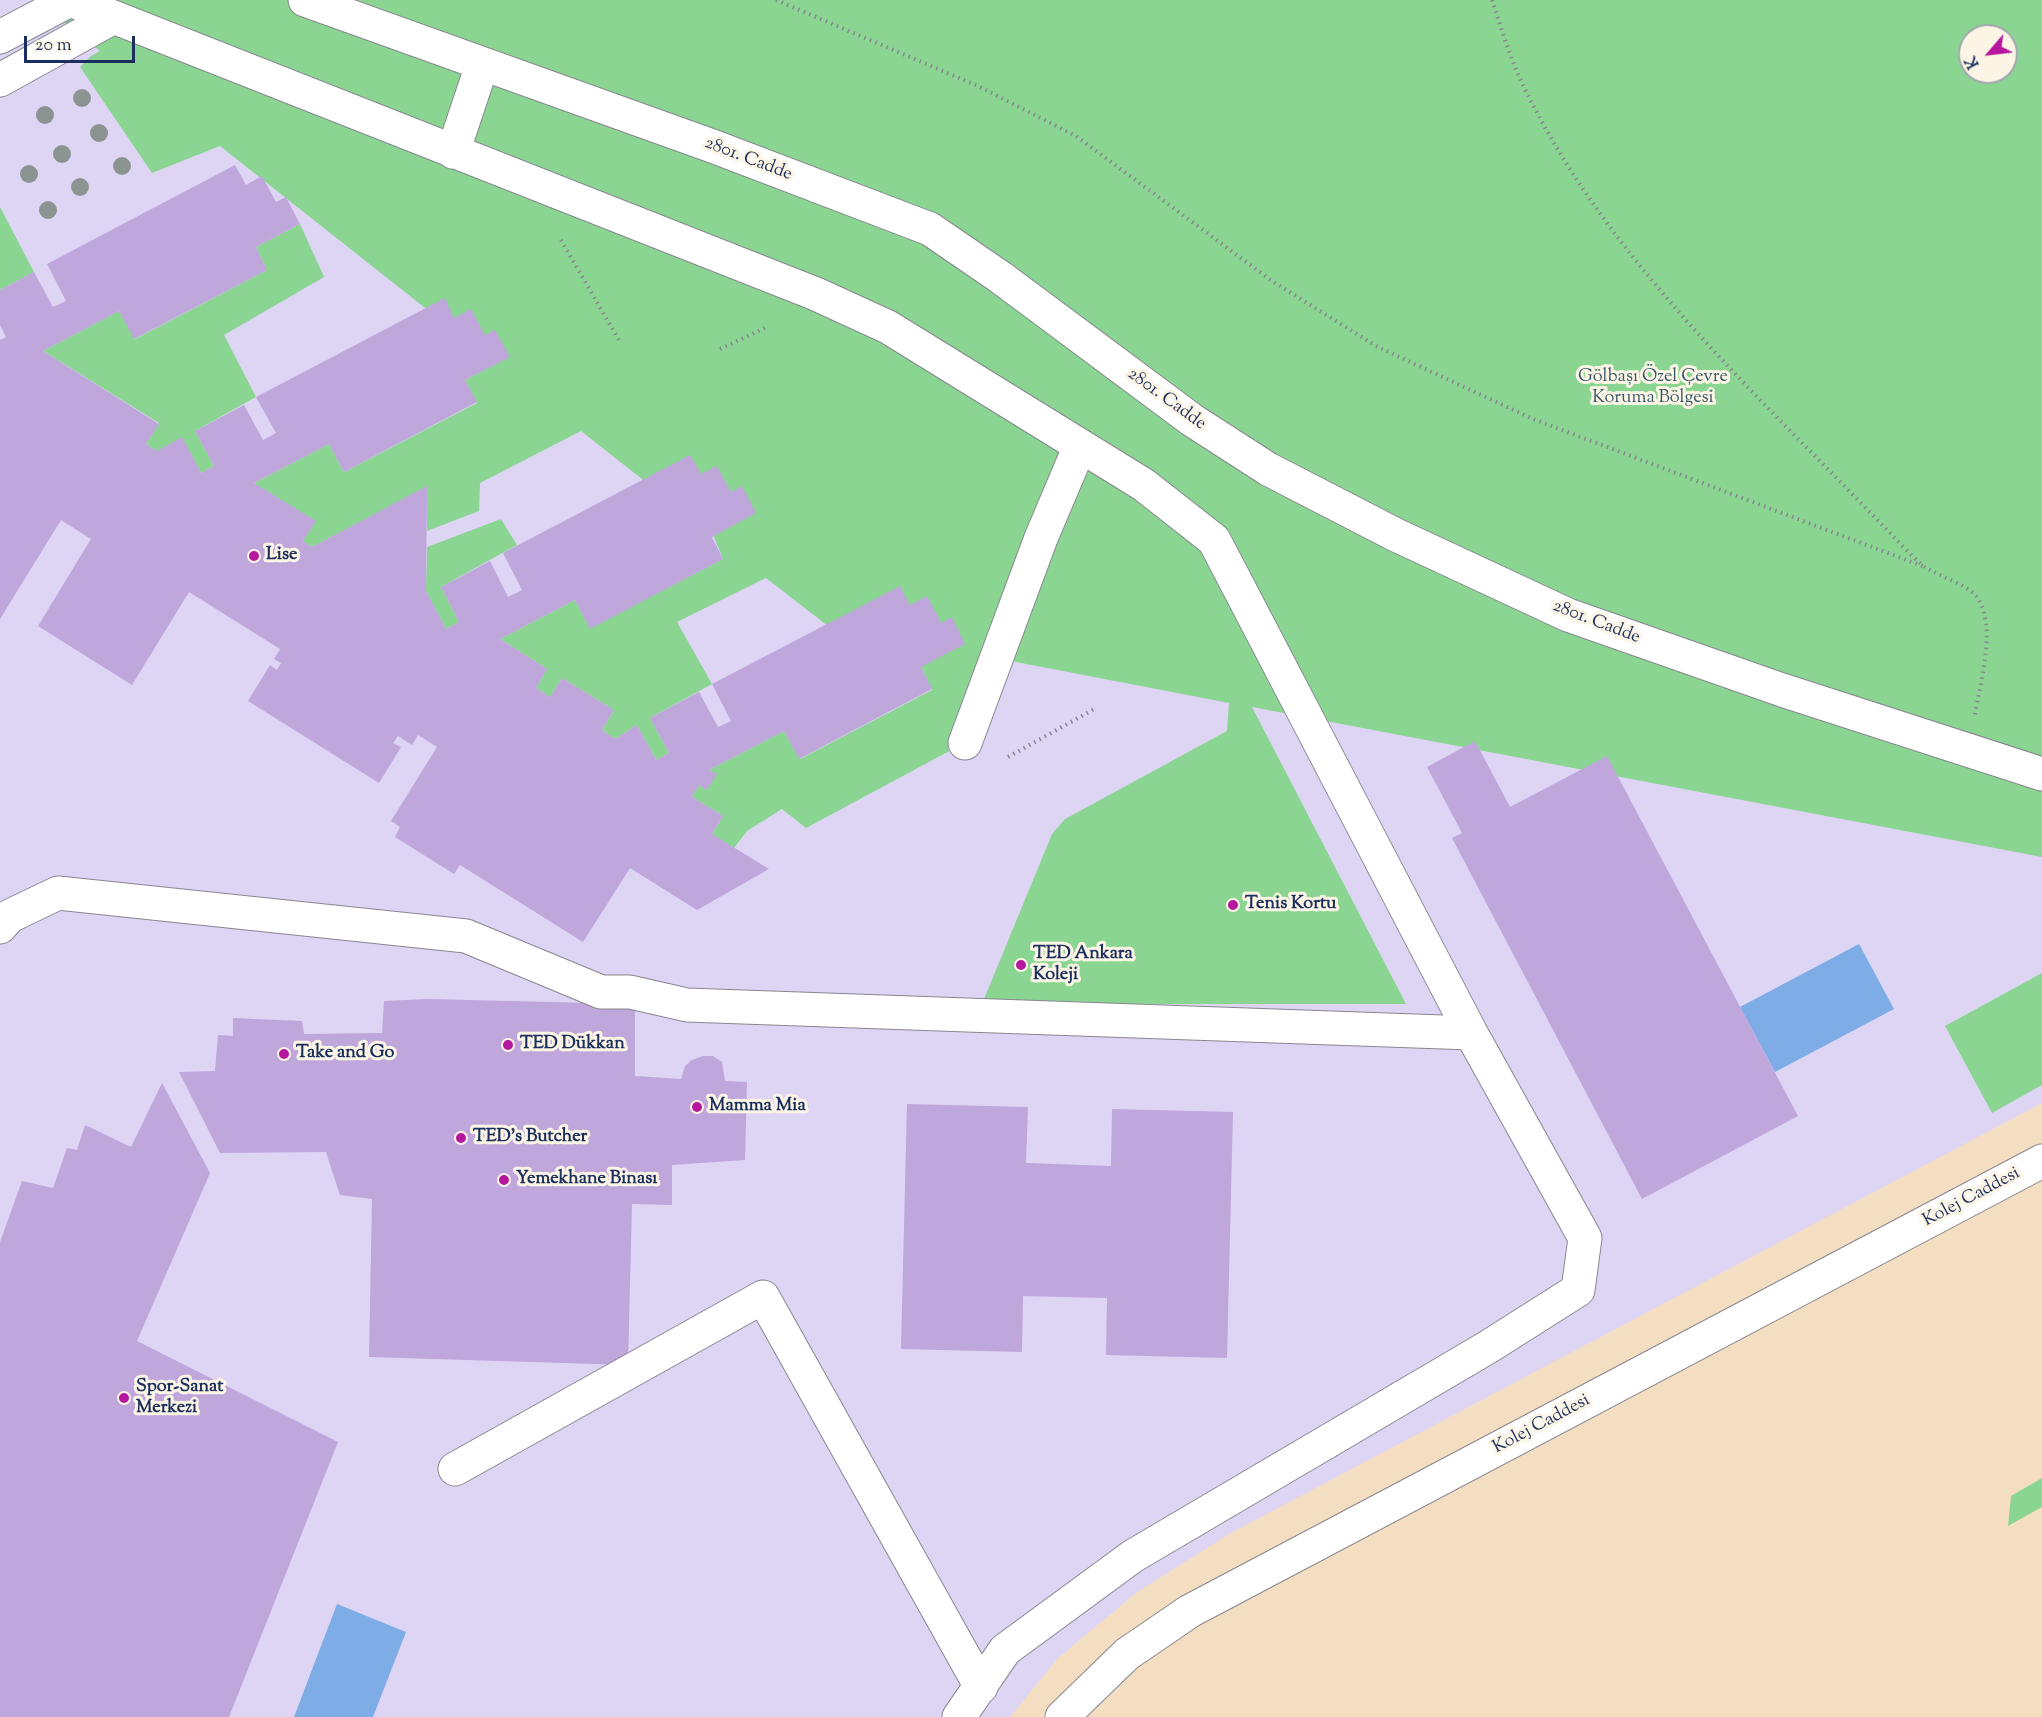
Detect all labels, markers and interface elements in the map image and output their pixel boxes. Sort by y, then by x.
scale bar [27,24,138,62]
north arrow [1958,24,2018,84]
text: 20 m [35,33,72,59]
text: K [1961,51,1986,72]
street label: 2801. Cadde [701,133,795,187]
street label: 2801. Cadde [1122,364,1210,436]
park label: Gölbaşı Özel Çevre Koruma Bölgesi [1578,367,1728,410]
place label: Lise [266,545,297,567]
marker: Lise [247,549,261,563]
street label: 2801. Cadde [1549,596,1643,650]
place label: Tenis Kortu [1245,894,1336,916]
marker: Tenis Kortu [1226,898,1240,912]
place label: TED Ankara Koleji [1033,944,1133,986]
marker: TED Ankara Koleji [1014,958,1028,972]
place label: TED Dükkan [520,1034,625,1056]
marker: TED Dükkan [501,1038,515,1052]
place label: Take and Go [296,1043,394,1065]
marker: Take and Go [277,1047,291,1061]
place label: Mamma Mia [709,1096,806,1118]
marker: Mamma Mia [690,1100,704,1114]
place label: TED's Butcher [473,1127,587,1149]
marker: TED's Butcher [454,1131,468,1145]
street label: Kolej Caddesi [1920,1163,2024,1233]
place label: Yemekhane Binası [516,1169,657,1191]
marker: Yemekhane Binası [497,1173,511,1187]
place label: Spor-Sanat Merkezi [136,1377,223,1420]
street label: Kolej Caddesi [1490,1390,1594,1460]
marker: Spor-Sanat Merkezi [117,1391,131,1405]

